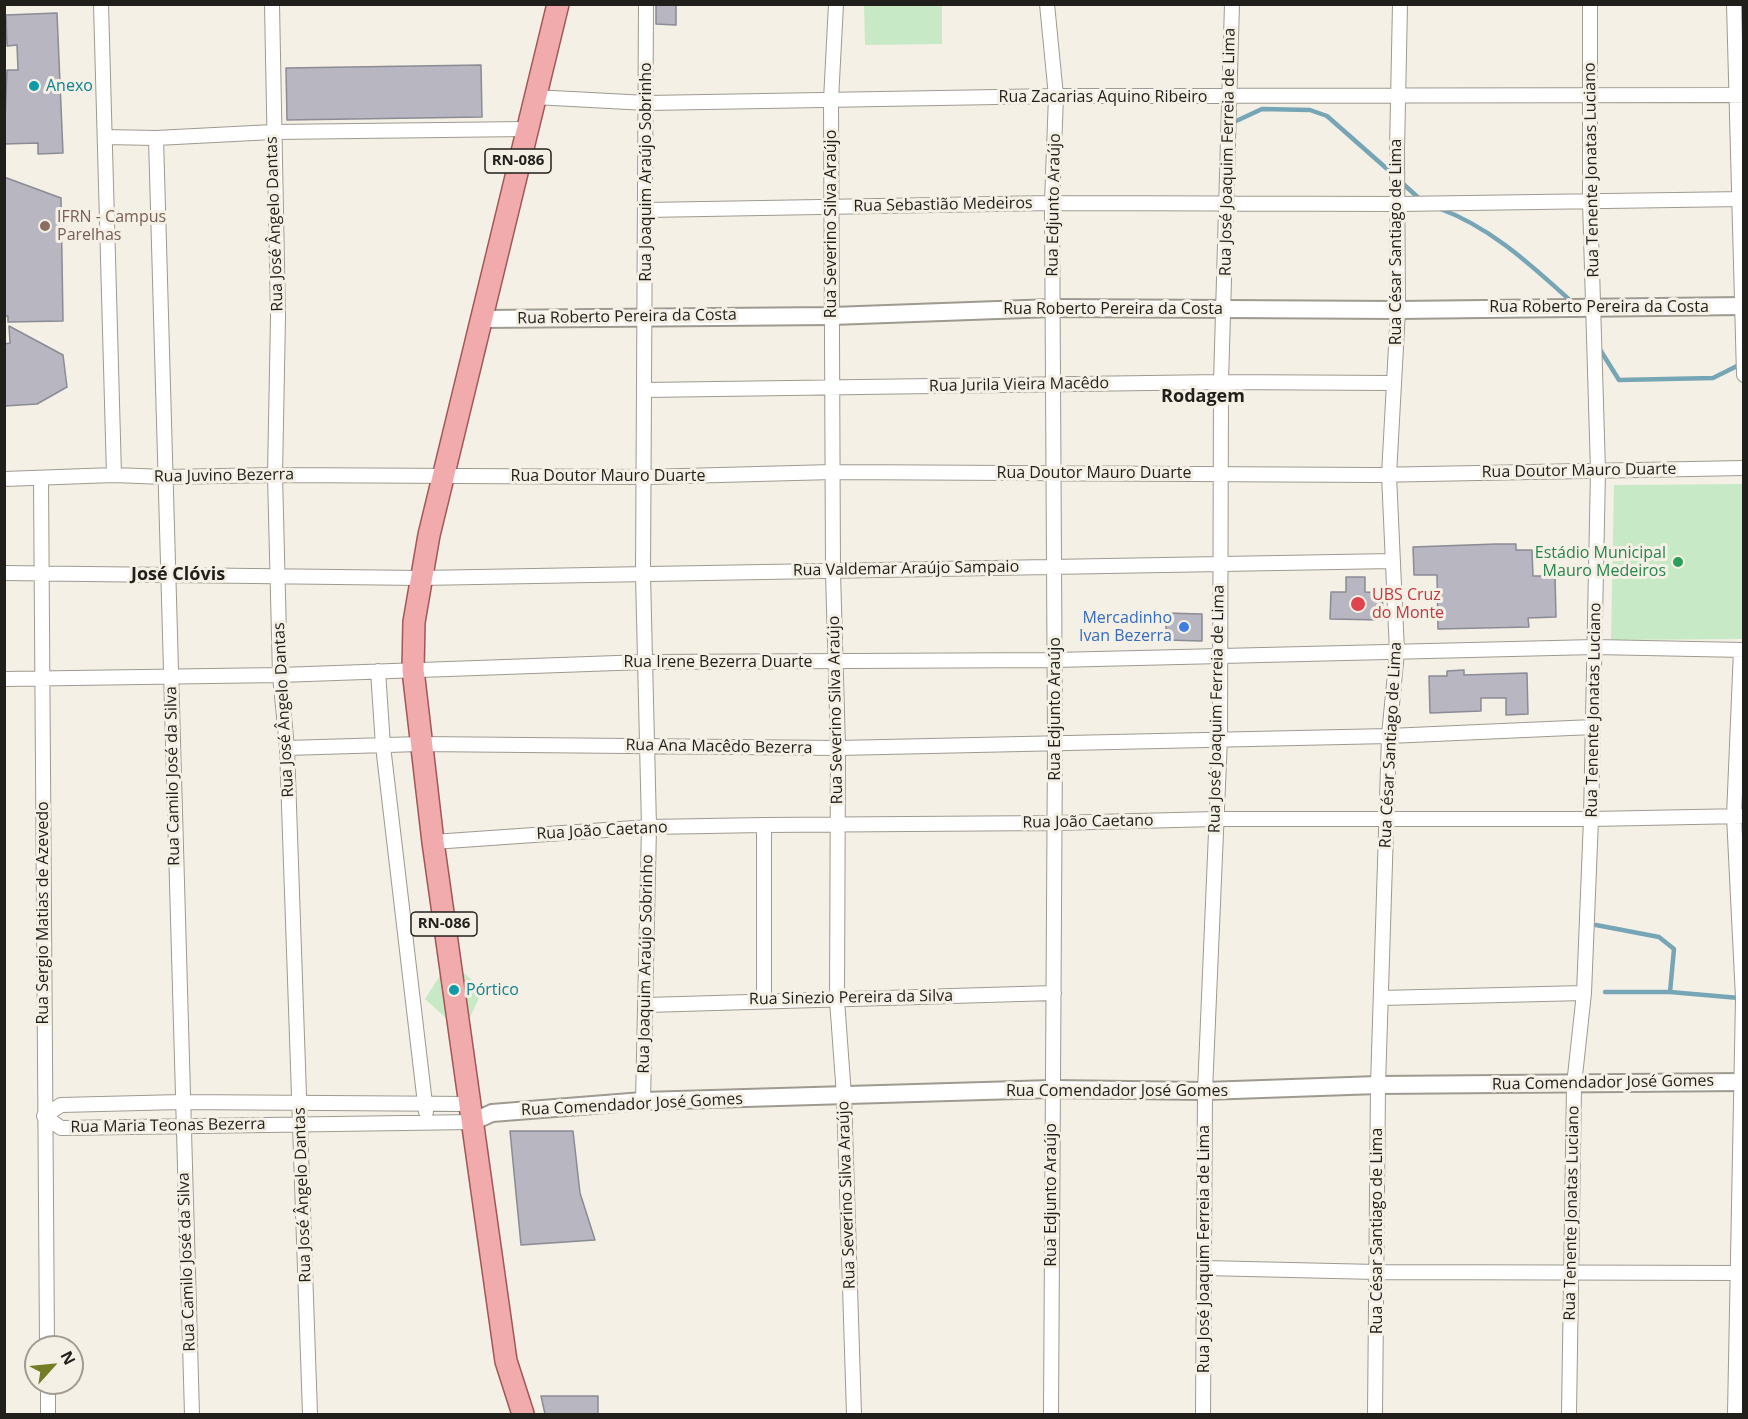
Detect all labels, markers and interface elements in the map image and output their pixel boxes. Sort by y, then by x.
street label: Rua José Joaquim Ferreia de Lima [1216,28,1240,276]
street label: Rua Joaquim Araújo Sobrinho [636,62,656,282]
street label: Rua Tenente Jonatas Luciano [1581,62,1603,278]
place label: Anexo [46,76,93,96]
marker: Anexo [27,79,41,93]
street label: Rua Zacarias Aquino Ribeiro [999,87,1207,107]
street label: Rua Severino Silva Araújo [821,130,841,318]
street label: Rua Edjunto Araújo [1043,133,1065,277]
street label: Rua José Ângelo Dantas [262,136,288,312]
street label: Rua César Santiago de Lima [1386,139,1406,345]
road number: RN-086 [485,149,551,173]
street label: Rua Sebastião Medeiros [853,194,1033,216]
place label: IFRN - Campus Parelhas [57,207,166,245]
marker: IFRN - Campus Parelhas [38,219,52,233]
street label: Rua Roberto Pereira da Costa [1489,297,1709,317]
street label: Rua Roberto Pereira da Costa [1003,299,1223,319]
street label: Rua Roberto Pereira da Costa [517,305,737,329]
street label: Rua Jurila Vieira Macêdo [929,374,1109,396]
district label: Rodagem [1161,386,1245,408]
street label: Rua Doutor Mauro Duarte [1481,460,1677,482]
street label: Rua Doutor Mauro Duarte [997,463,1191,483]
street label: Rua Juvino Bezerra [154,465,294,487]
street label: Rua Doutor Mauro Duarte [511,466,705,486]
place label: Estádio Municipal Mauro Medeiros [1535,543,1666,581]
marker: Estádio Municipal Mauro Medeiros [1671,555,1685,569]
street label: Rua Valdemar Araújo Sampaio [793,557,1019,581]
district label: José Clóvis [131,564,225,586]
street label: Rua José Joaquim Ferreia de Lima [1205,585,1229,833]
place label: UBS Cruz do Monte [1372,585,1444,623]
marker: UBS Cruz do Monte [1349,595,1367,613]
street label: Rua Tenente Jonatas Luciano [1583,602,1605,818]
place label: Mercadinho Ivan Bezerra [1079,608,1172,646]
street label: Rua Severino Silva Araújo [825,616,847,804]
marker: Mercadinho Ivan Bezerra [1177,620,1191,634]
street label: Rua José Ângelo Dantas [270,622,298,798]
street label: Rua Edjunto Araújo [1045,637,1065,781]
street label: Rua César Santiago de Lima [1376,641,1406,849]
street label: Rua Irene Bezerra Duarte [623,652,813,672]
street label: Rua Camilo José da Silva [162,686,184,866]
street label: Rua Ana Macêdo Bezerra [625,736,813,758]
street label: Rua Sergio Matias de Azevedo [33,801,53,1025]
street label: Rua João Caetano [1022,811,1154,833]
street label: Rua João Caetano [536,818,668,844]
street label: Rua Joaquim Araújo Sobrinho [634,854,658,1074]
road number: RN-086 [411,912,477,936]
place label: Pórtico [466,980,519,1000]
marker: Pórtico [447,983,461,997]
street label: Rua Sinezio Pereira da Silva [749,987,953,1009]
street label: Rua Comendador José Gomes [1492,1071,1714,1095]
street label: Rua Comendador José Gomes [1006,1081,1228,1101]
street label: Rua Comendador José Gomes [521,1090,743,1120]
street label: Rua Severino Silva Araújo [834,1100,860,1290]
street label: Rua Tenente Jonatas Luciano [1561,1105,1583,1321]
street label: Rua José Ângelo Dantas [290,1107,316,1283]
street label: Rua Maria Teonas Bezerra [70,1115,266,1137]
street label: Rua Edjunto Araújo [1041,1123,1061,1267]
street label: Rua José Joaquim Ferreia de Lima [1194,1125,1214,1373]
street label: Rua César Santiago de Lima [1367,1128,1387,1334]
street label: Rua Camilo José da Silva [174,1172,200,1352]
north arrow [24,1335,84,1395]
text: N [55,1347,81,1369]

